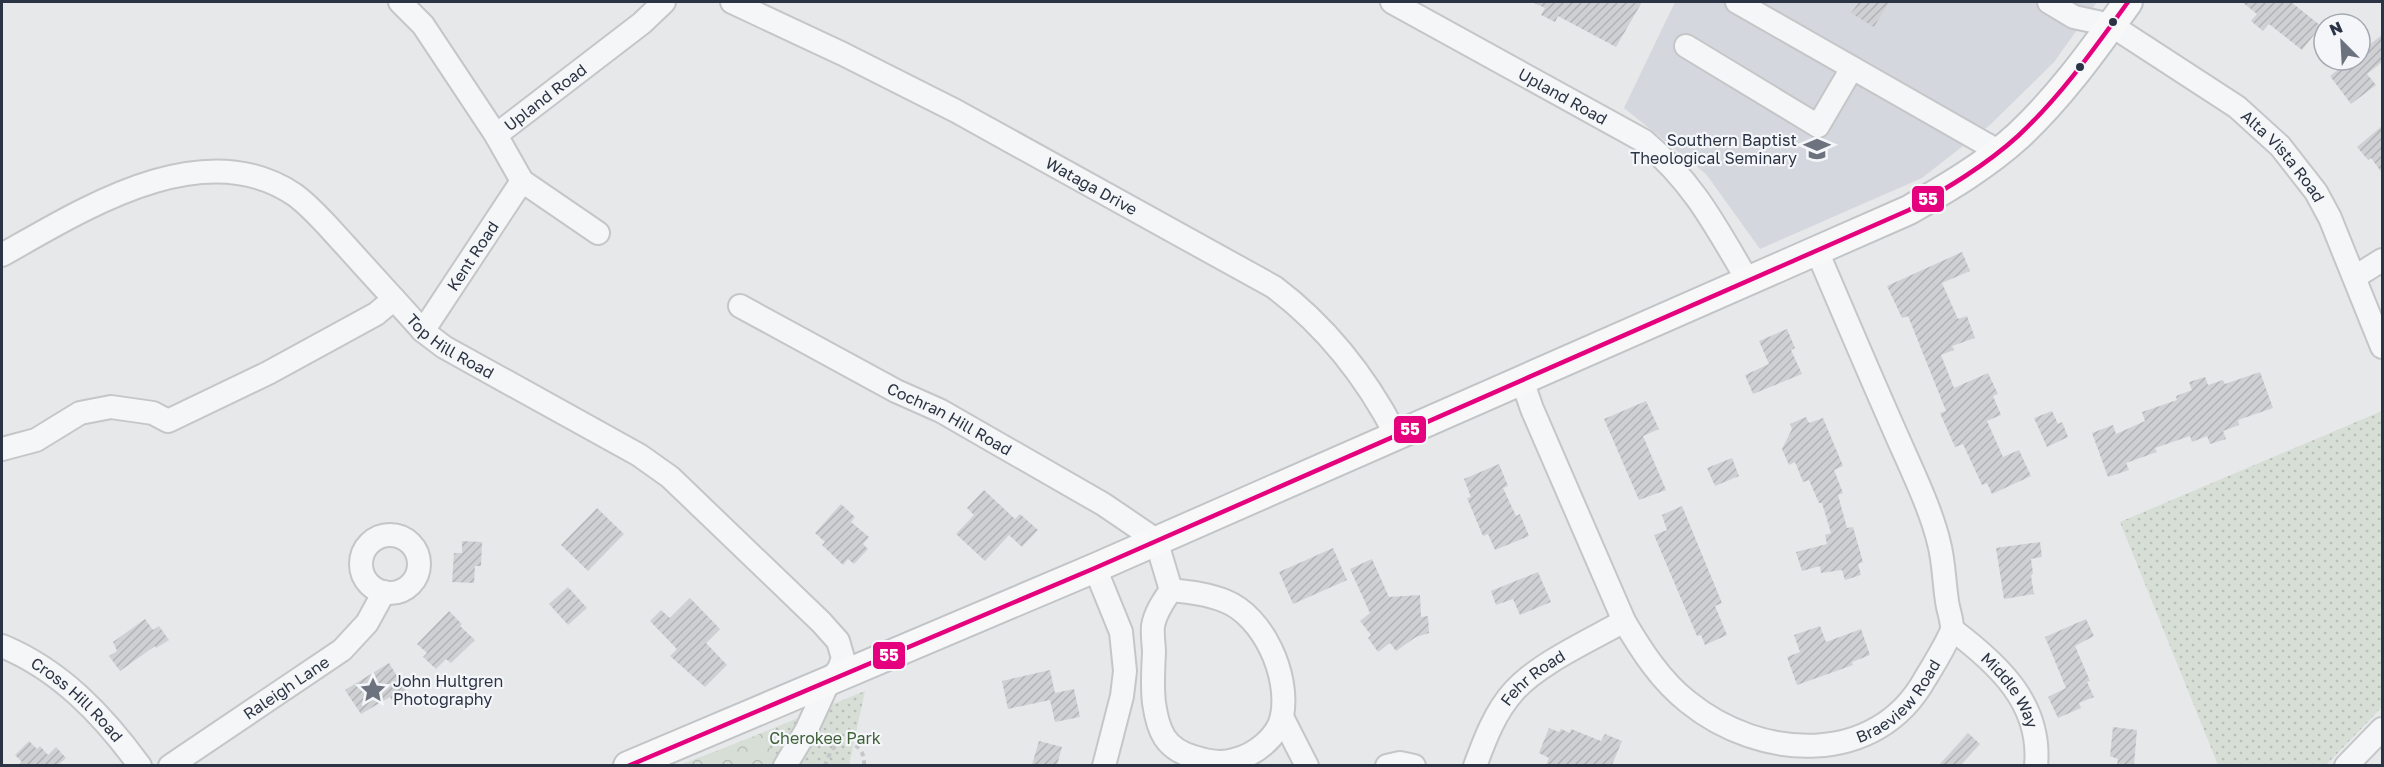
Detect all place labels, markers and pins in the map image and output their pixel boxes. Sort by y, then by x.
unlabelled marker [2107,16,2119,28]
unlabelled marker [2074,61,2086,73]
place label: Southern Baptist Theological Seminary [1630,130,1797,168]
school or university icon: Southern Baptist Theological Seminary [1802,134,1832,164]
place label: John Hultgren Photography [393,671,503,709]
place icon: John Hultgren Photography [358,675,388,705]

